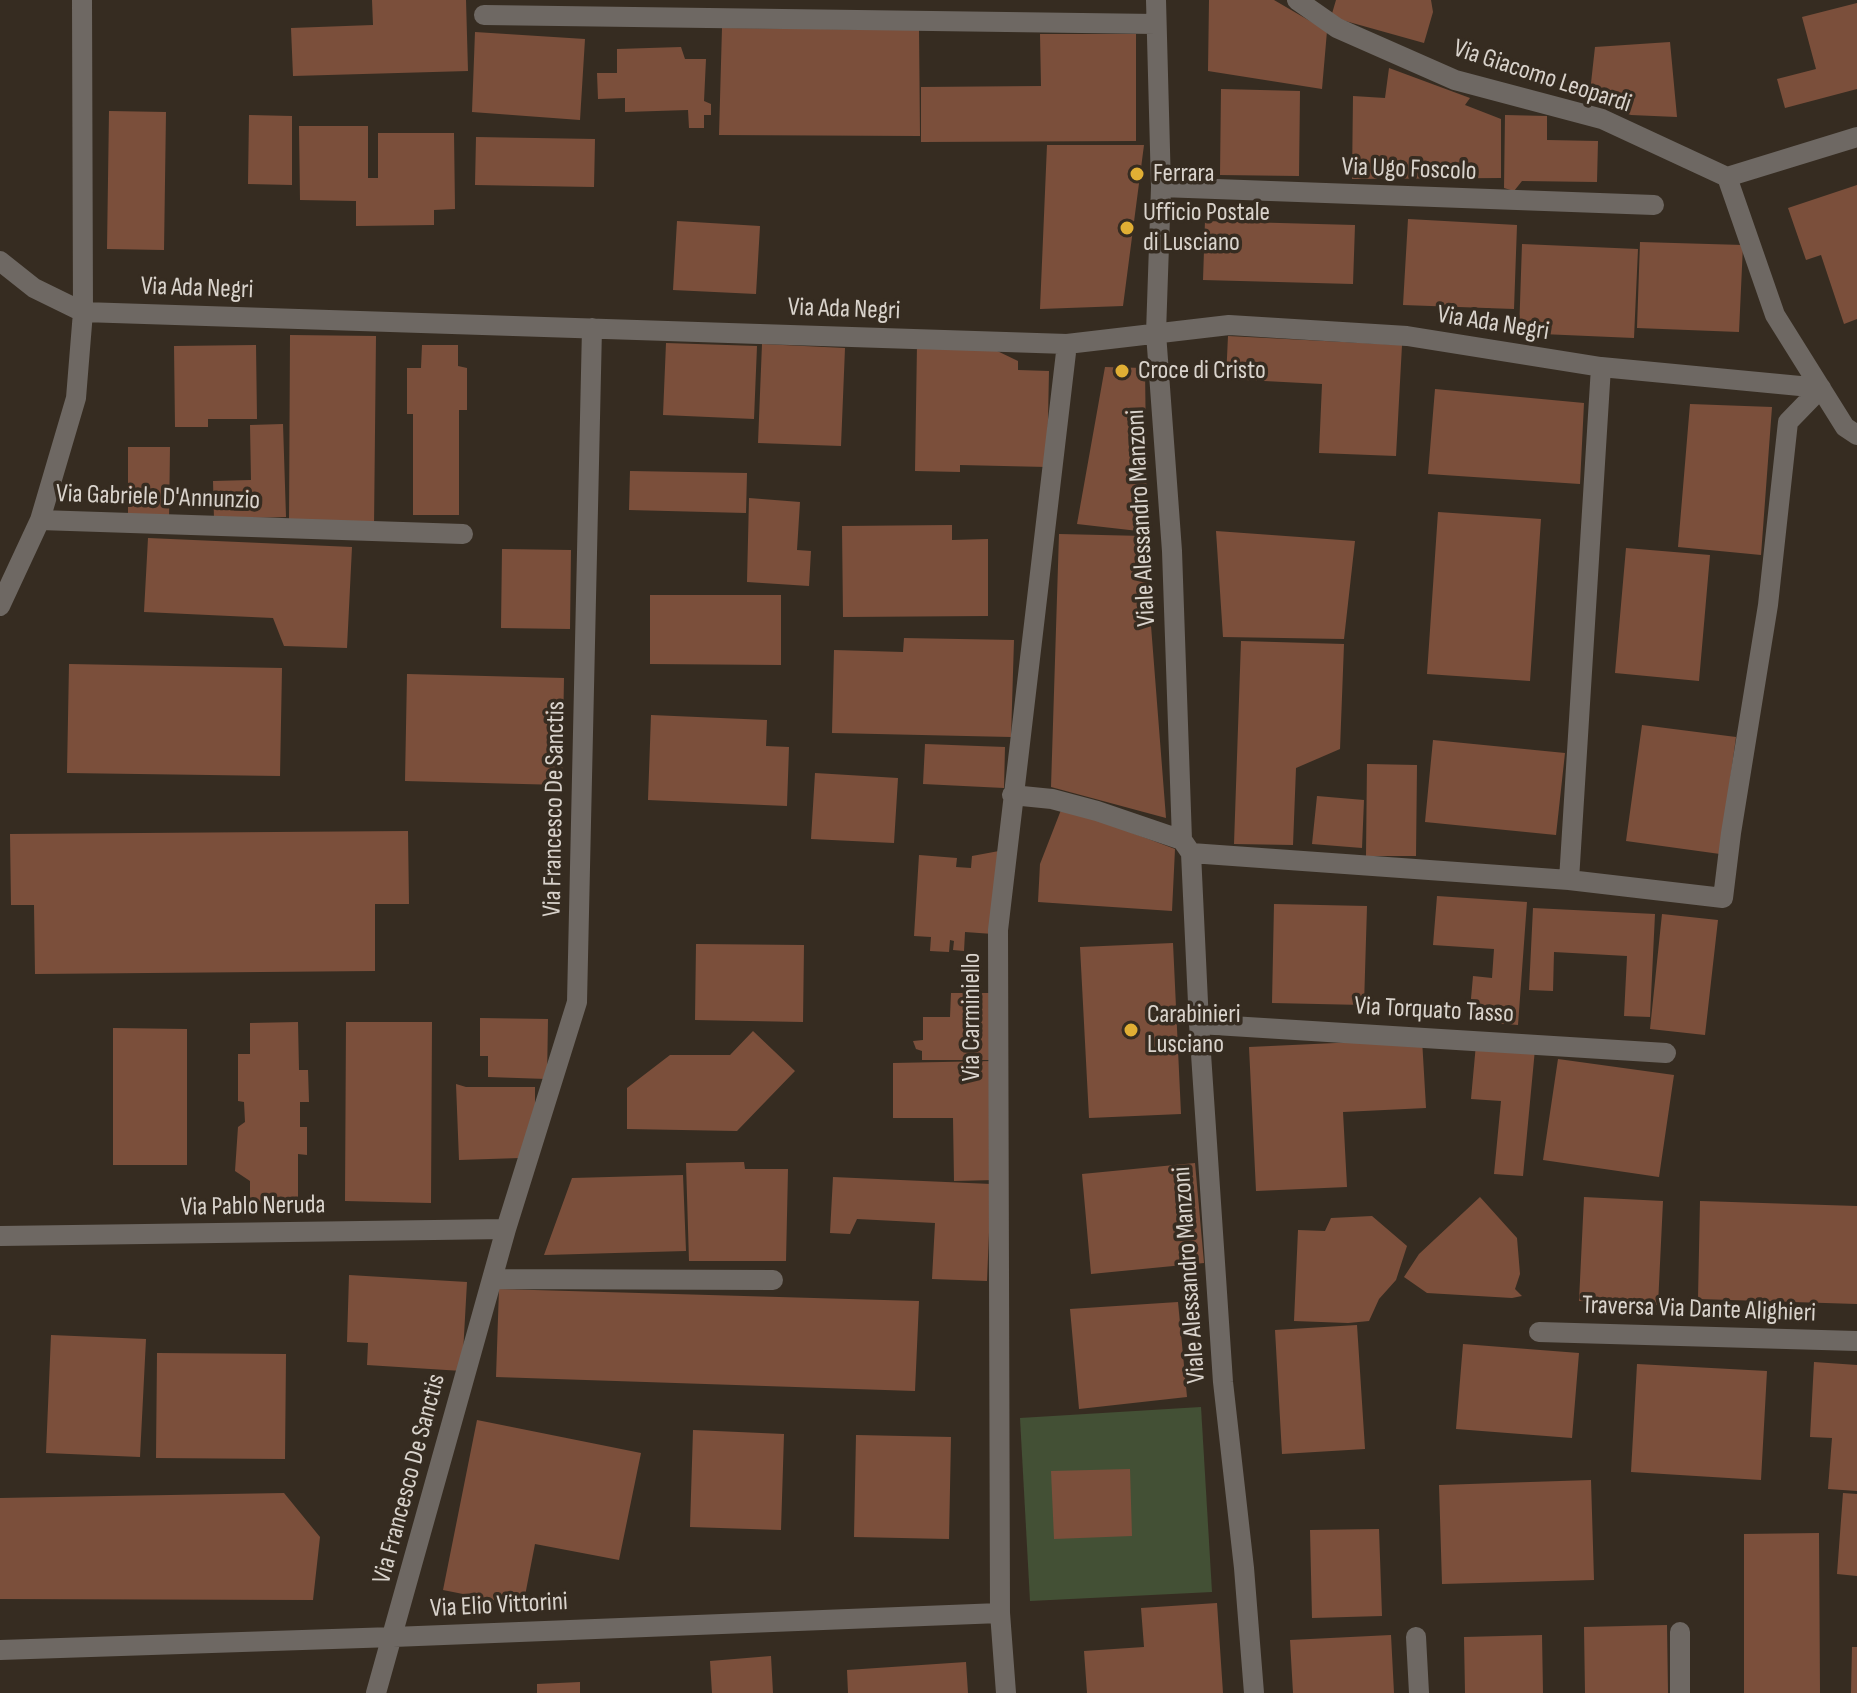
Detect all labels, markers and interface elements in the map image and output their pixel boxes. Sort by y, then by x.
street label: Via Giacomo Leopardi [1449,34,1635,120]
street label: Via Ugo Foscolo [1341,152,1477,188]
place label: Ferrara [1153,158,1215,190]
marker: Ferrara [1128,165,1146,183]
place label: Ufficio Postale di Lusciano [1143,197,1270,258]
marker: Ufficio Postale di Lusciano [1118,219,1136,237]
street label: Via Ada Negri [140,271,254,307]
street label: Via Ada Negri [787,292,901,328]
street label: Via Ada Negri [1435,300,1551,348]
place label: Croce di Cristo [1138,355,1266,387]
marker: Croce di Cristo [1113,362,1131,380]
street label: Viale Alessandro Manzoni [1121,409,1163,627]
street label: Via Gabriele D'Annunzio [55,479,261,517]
street label: Via Francesco De Sanctis [538,701,572,917]
street label: Via Carminiello [956,953,988,1081]
street label: Via Torquato Tasso [1353,991,1515,1031]
place label: Carabinieri Lusciano [1147,999,1241,1060]
marker: Carabinieri Lusciano [1122,1021,1140,1039]
street label: Viale Alessandro Manzoni [1167,1166,1213,1384]
street label: Via Pablo Neruda [180,1190,326,1224]
street label: Traversa Via Dante Alighieri [1582,1290,1816,1330]
street label: Via Francesco De Sanctis [367,1371,453,1587]
street label: Via Elio Vittorini [429,1587,569,1625]

